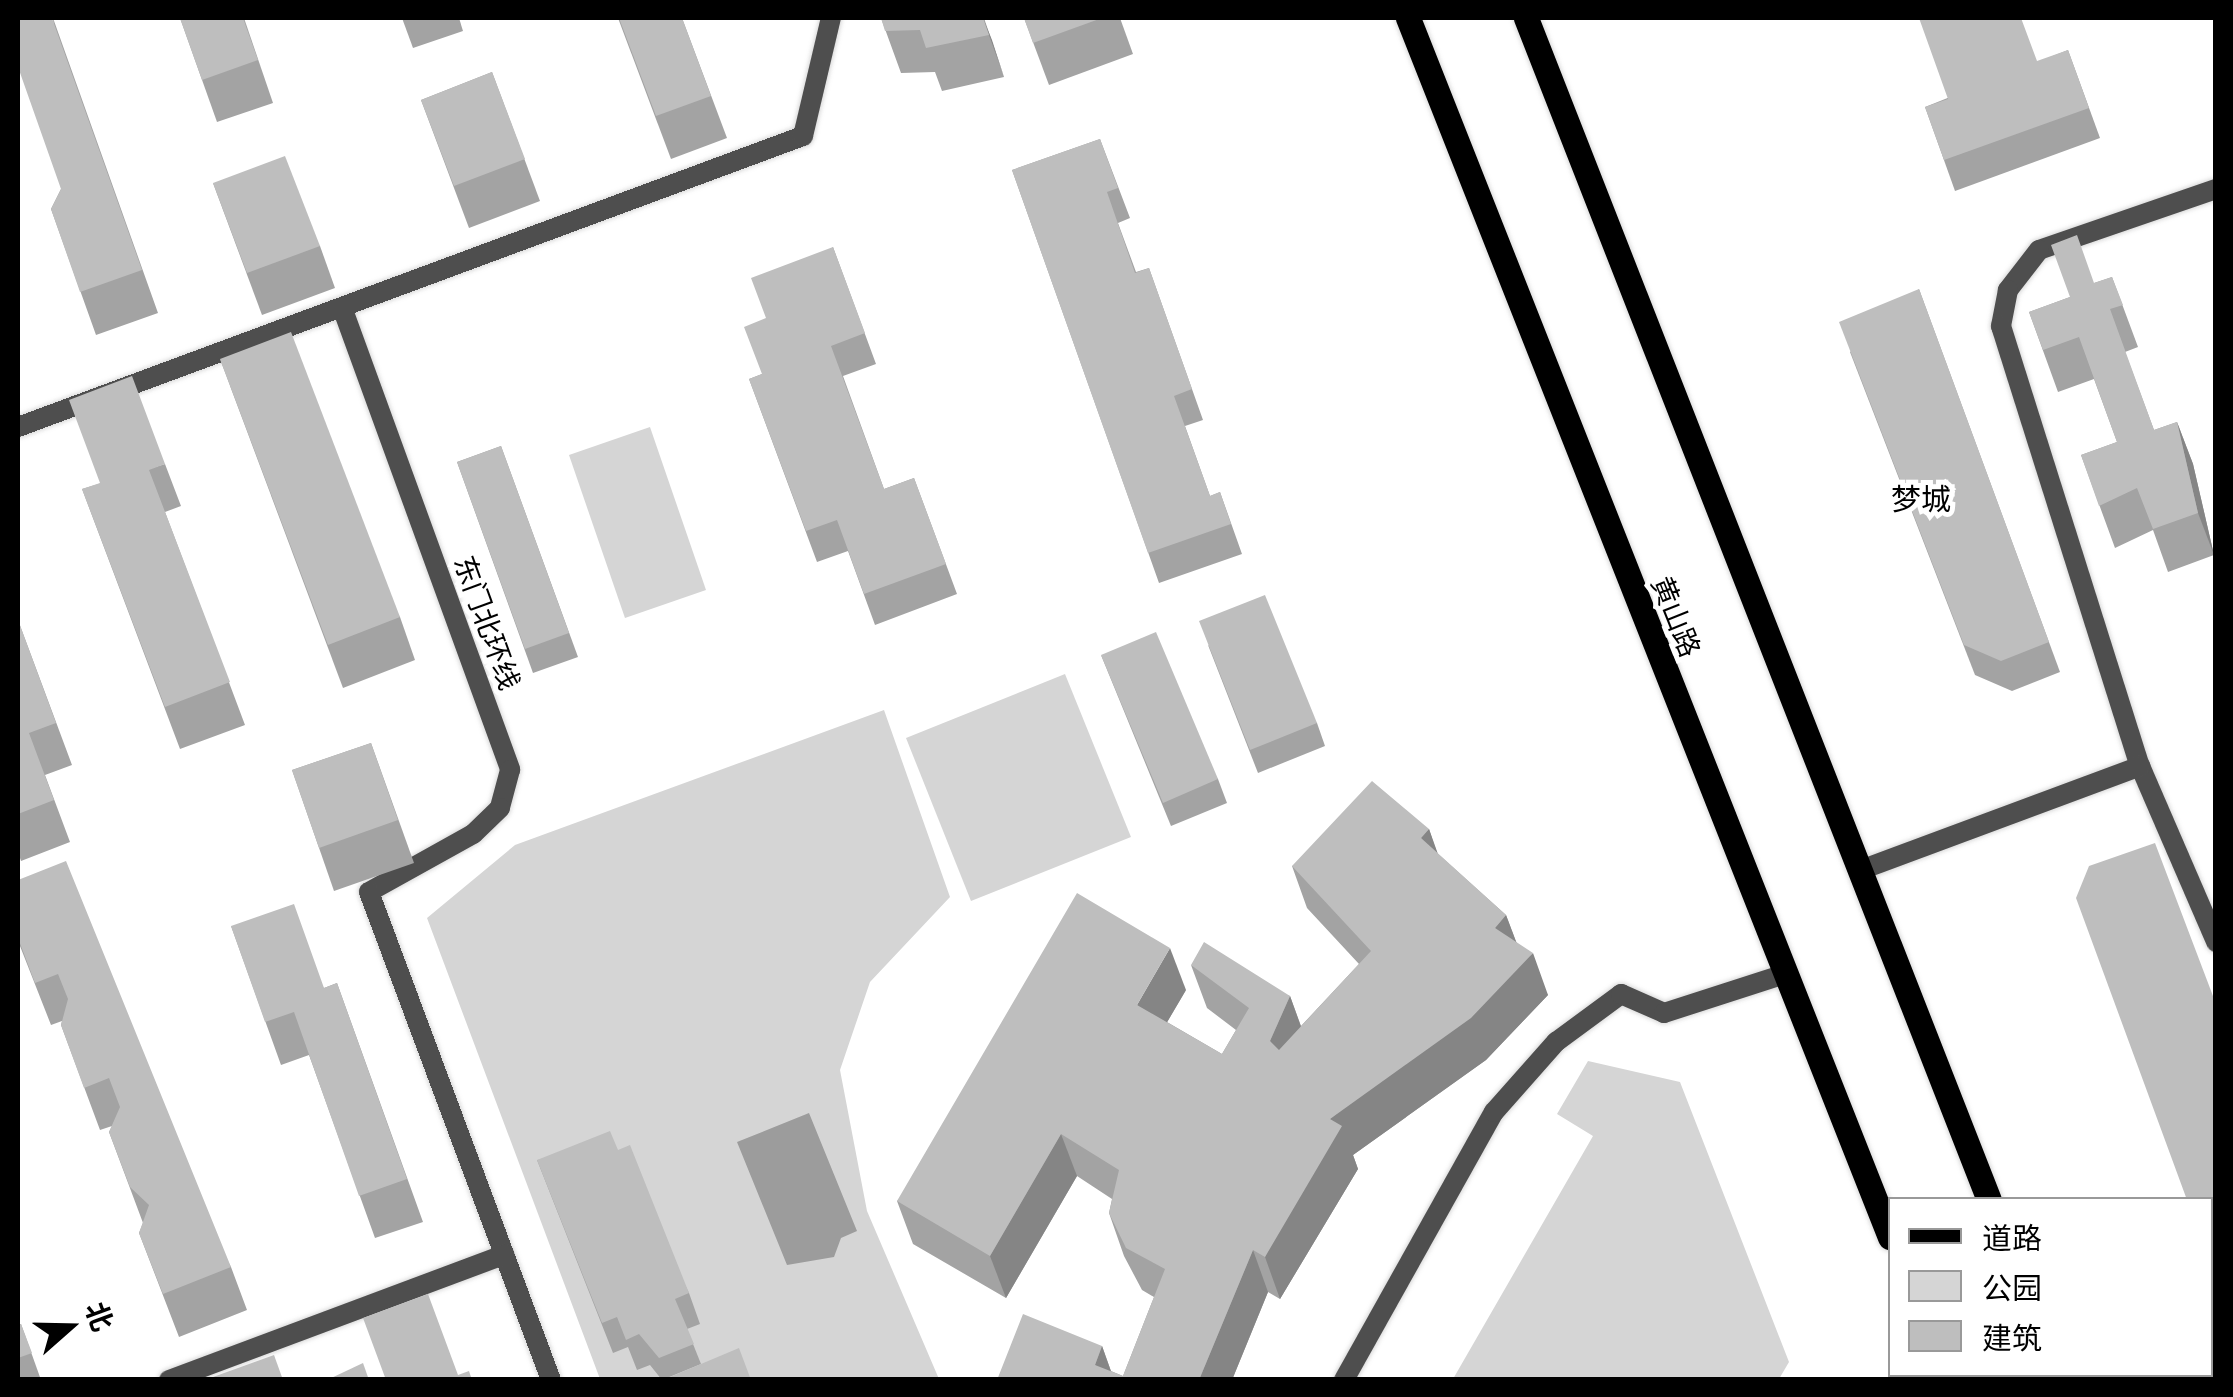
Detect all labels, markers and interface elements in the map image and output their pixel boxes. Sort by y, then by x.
district label: 梦城 [1891,482,1951,518]
street label: 东门北环线 [446,551,526,695]
street label: 黄山路 [1644,572,1706,662]
legend [1888,1197,2213,1377]
text: 道路 [1982,1221,2042,1256]
text: 公园 [1982,1271,2042,1306]
north arrow [20,1277,120,1377]
text: 北 [78,1298,119,1335]
text: 建筑 [1982,1321,2042,1356]

